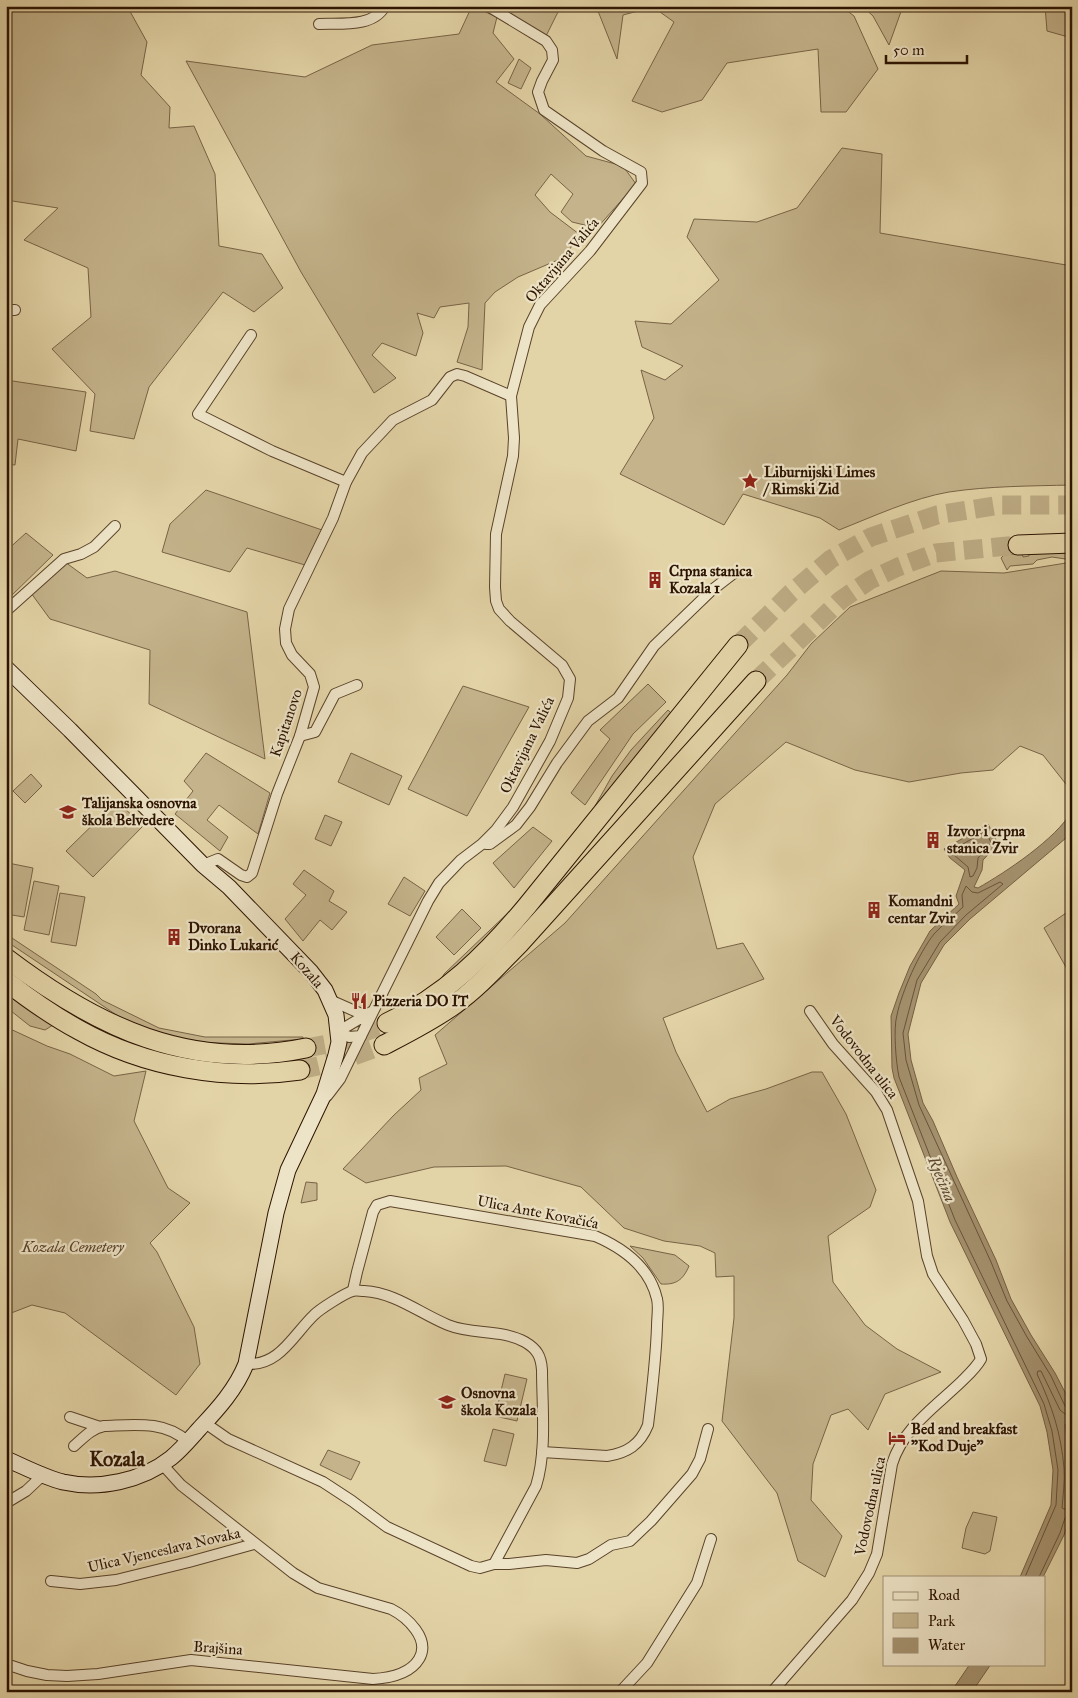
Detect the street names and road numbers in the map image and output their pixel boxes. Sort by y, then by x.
street label: Oktavijana Valića [521,213,603,306]
street label: Kapitanovo [266,686,306,759]
street label: Oktavijana Valića [496,693,558,796]
street label: Kozala [287,948,328,992]
street label: Vodovodna ulica [825,1011,903,1103]
street label: Ulica Ante Kovačića [476,1191,601,1233]
street label: Vodovodna ulica [850,1454,889,1558]
street label: Ulica Vjenceslava Novaka [86,1524,243,1576]
street label: Brajšina [193,1637,244,1659]

